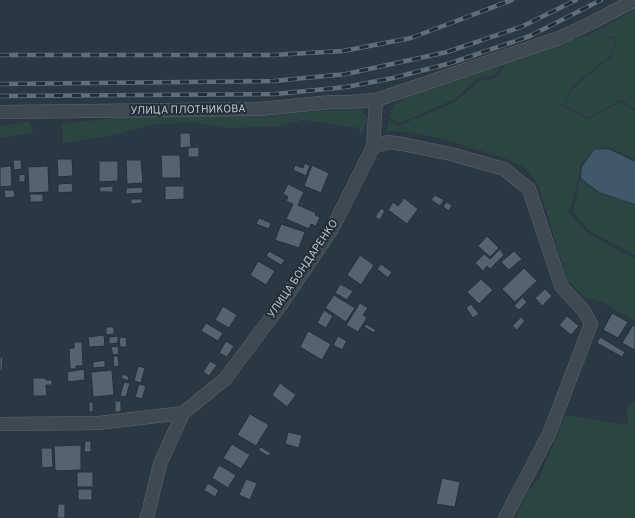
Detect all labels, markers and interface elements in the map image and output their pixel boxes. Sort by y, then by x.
street label: УЛИЦА ПЛОТНИКОВА [130,102,246,118]
street label: УЛИЦА БОНДАРЕНКО [265,217,341,321]

